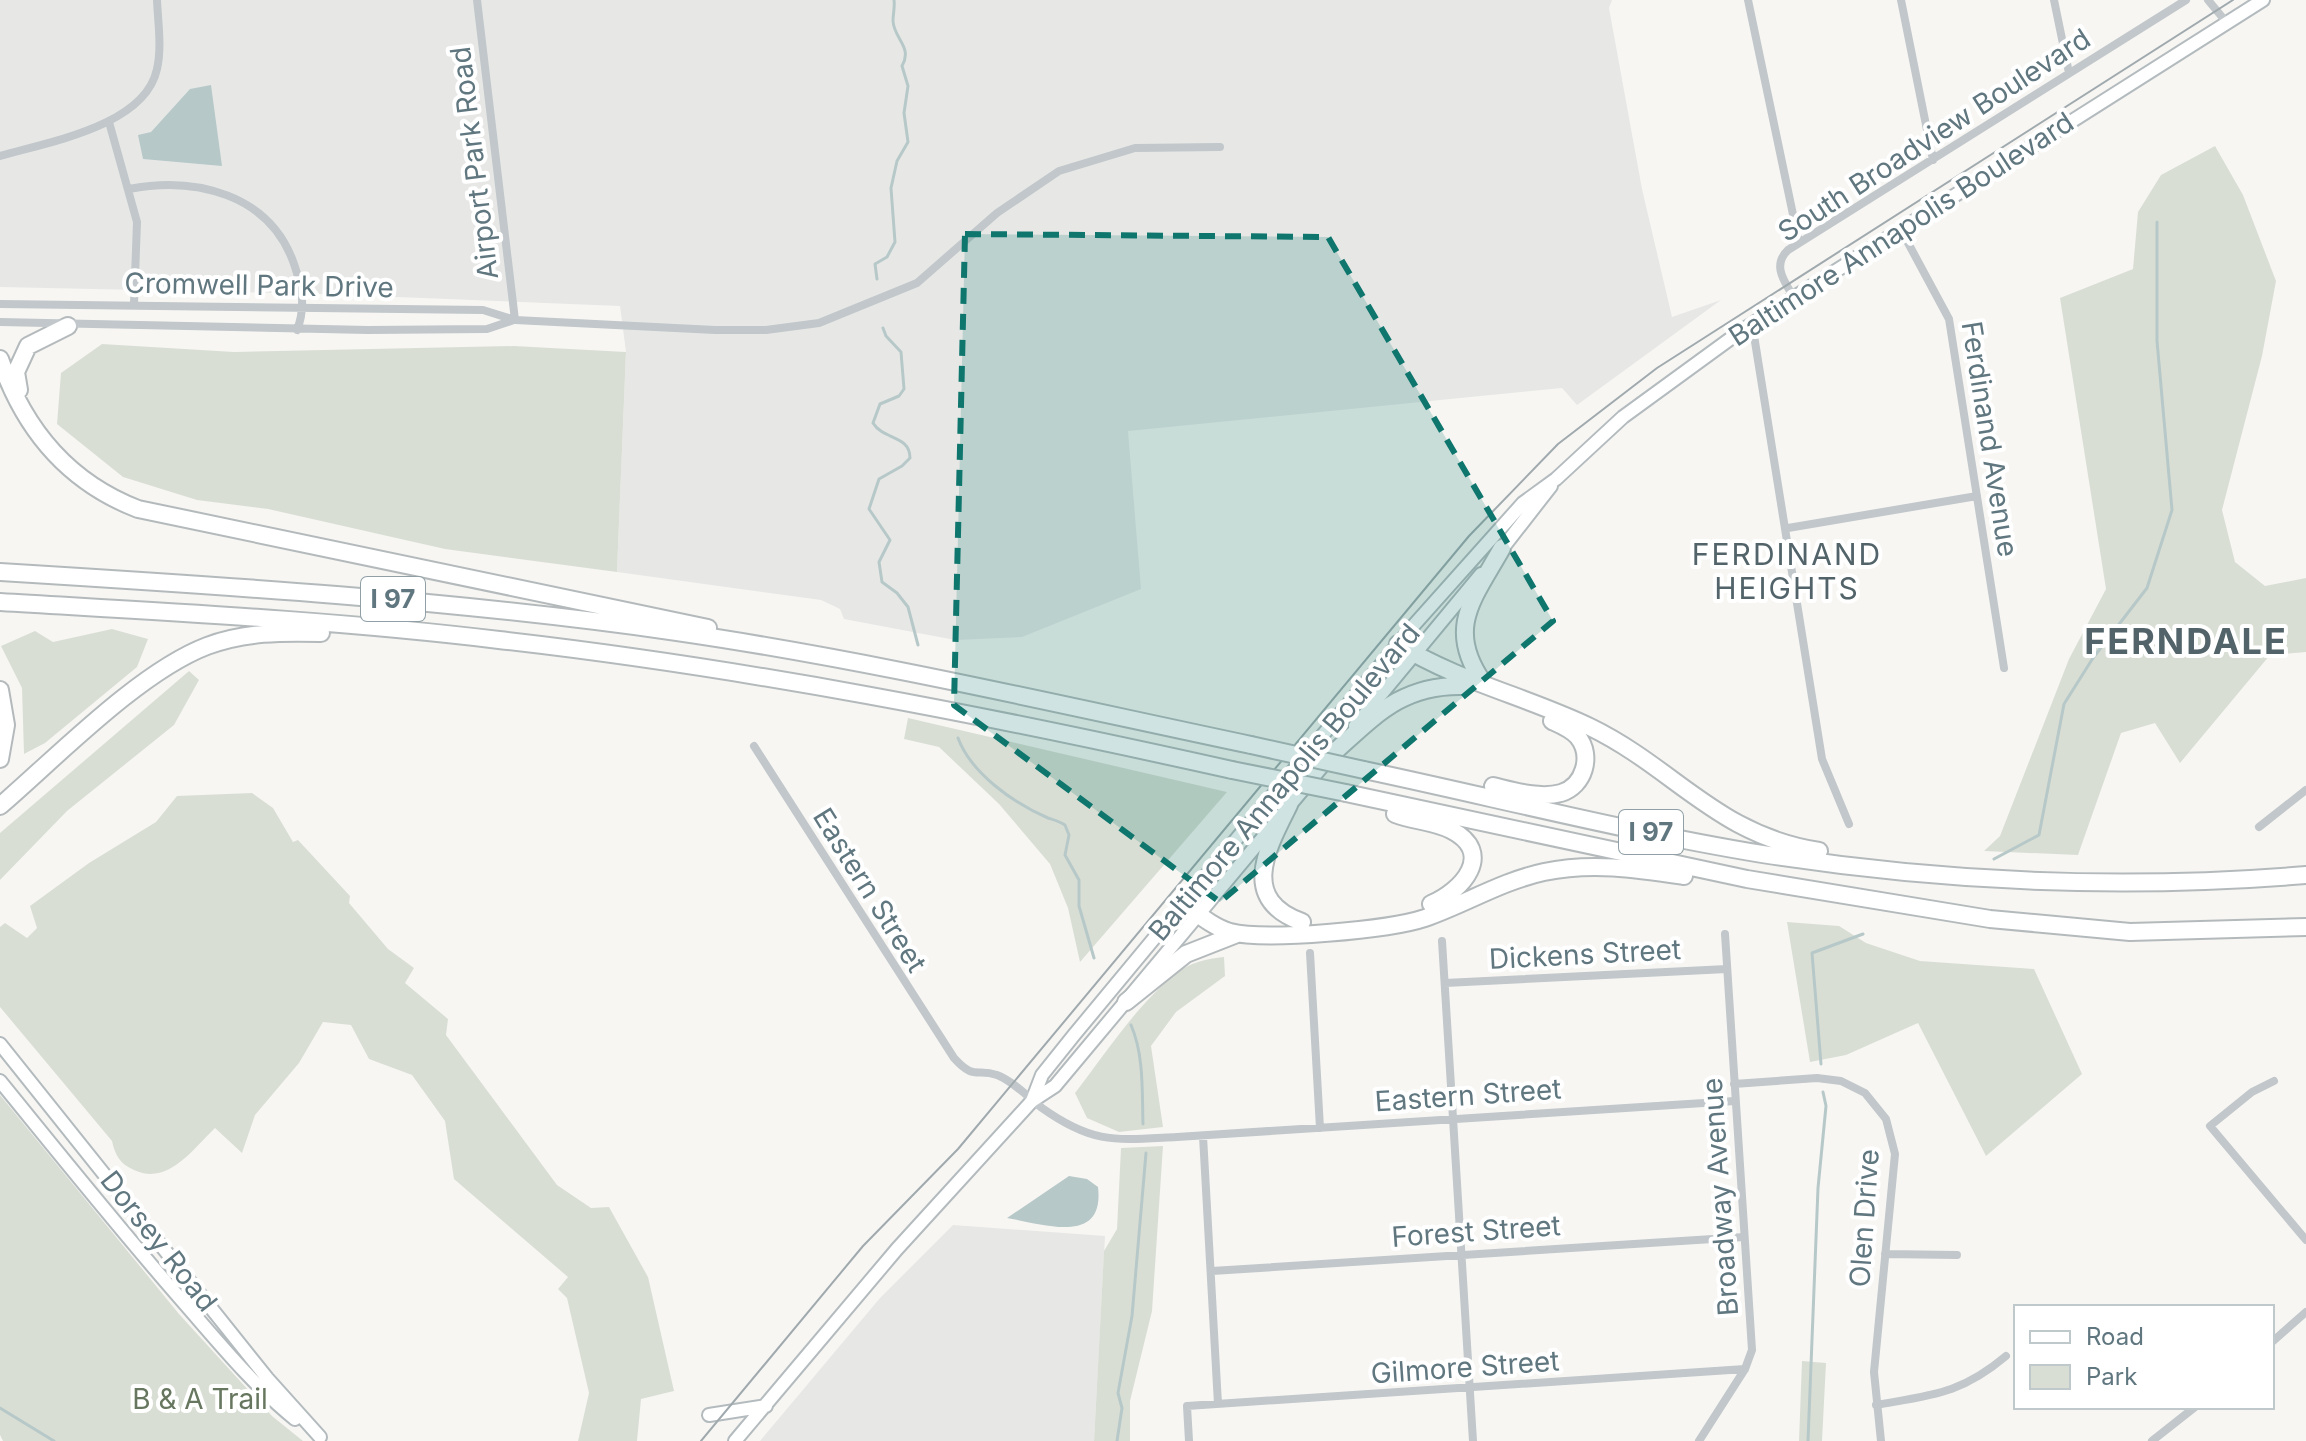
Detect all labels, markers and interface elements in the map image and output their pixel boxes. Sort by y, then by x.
street label: South Broadview Boulevard [1772,21,2096,249]
street label: Airport Park Road [443,45,505,281]
street label: Baltimore Annapolis Boulevard [1722,105,2080,353]
street label: Cromwell Park Drive [124,266,394,304]
street label: Ferdinand Avenue [1955,319,2025,559]
district label: FERDINAND HEIGHTS [1692,536,1882,606]
road number: I 97 [361,577,425,621]
street label: Baltimore Annapolis Boulevard [1141,616,1427,948]
district label: FERNDALE [2084,619,2288,663]
street label: Eastern Street [806,802,934,978]
road number: I 97 [1619,810,1683,854]
street label: Dickens Street [1488,932,1682,976]
street label: Eastern Street [1374,1072,1562,1118]
street label: Broadway Avenue [1695,1077,1745,1317]
street label: Olen Drive [1842,1148,1886,1288]
street label: Dorsey Road [94,1164,224,1318]
street label: Forest Street [1390,1208,1562,1254]
legend [2014,1305,2274,1409]
text: Road [2086,1322,2144,1351]
street label: Gilmore Street [1370,1343,1560,1391]
text: Park [2086,1362,2137,1391]
park label: B & A Trail [132,1382,268,1416]

